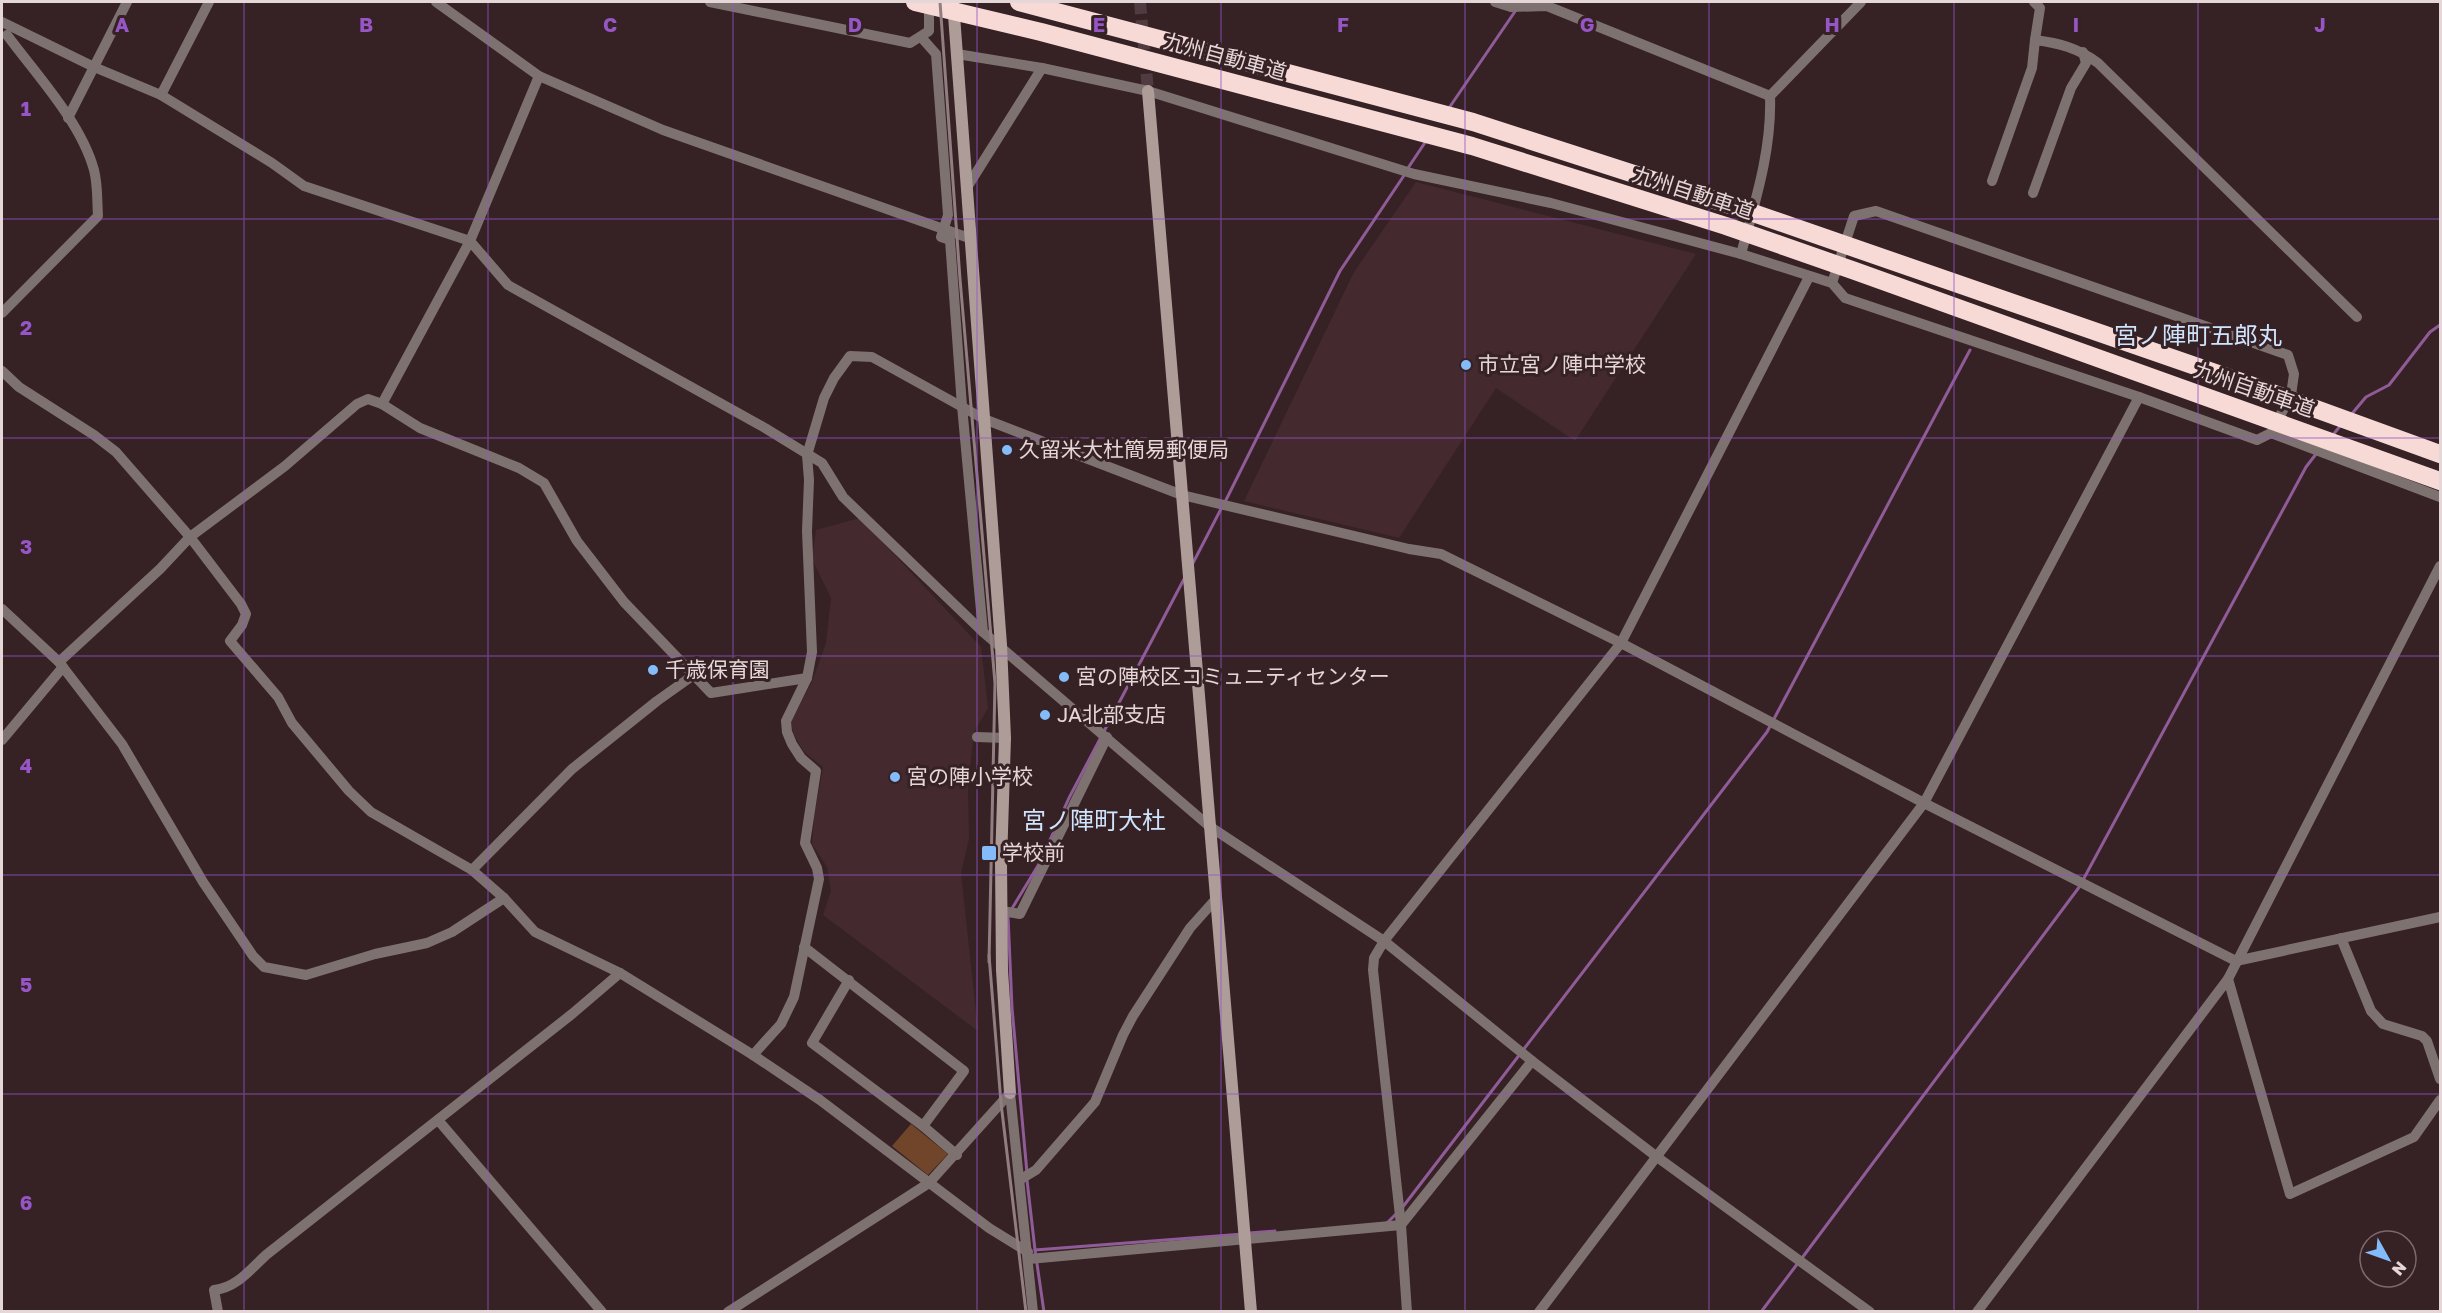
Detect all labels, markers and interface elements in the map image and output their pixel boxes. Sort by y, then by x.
text: A [115,12,129,36]
text: B [359,12,373,36]
text: C [603,12,617,36]
text: D [848,12,862,36]
text: E [1093,12,1105,36]
text: F [1337,12,1349,36]
text: G [1580,12,1594,36]
text: H [1824,12,1840,36]
text: I [2073,12,2079,36]
text: J [2314,12,2326,36]
street label: 九州自動車道 [1161,27,1289,85]
text: 1 [21,96,31,120]
street label: 九州自動車道 [1629,160,1757,224]
text: 2 [20,315,32,339]
district label: 宮ノ陣町五郎丸 [2114,320,2282,349]
place label: 市立宮ノ陣中学校 [1478,351,1646,377]
street label: 九州自動車道 [2191,356,2318,422]
marker: 市立宮ノ陣中学校 [1459,358,1473,372]
place label: 久留米大杜簡易郵便局 [1019,436,1229,462]
marker: 久留米大杜簡易郵便局 [1000,443,1014,457]
text: 3 [20,534,32,558]
place label: 千歳保育園 [665,656,770,682]
marker: 千歳保育園 [646,663,660,677]
place label: 宮の陣校区コミュニティセンター [1076,663,1390,689]
marker: 宮の陣校区コミュニティセンター [1057,670,1071,684]
place label: JA北部支店 [1057,701,1166,727]
marker: JA北部支店 [1038,708,1052,722]
text: 4 [20,753,32,777]
place label: 宮の陣小学校 [907,763,1033,789]
marker: 宮の陣小学校 [888,770,902,784]
district label: 宮ノ陣町大杜 [1022,805,1166,834]
place label: 学校前 [1002,839,1065,865]
marker: 学校前 [980,844,998,862]
text: 5 [20,972,32,996]
text: 6 [20,1190,32,1214]
north arrow [2358,1229,2418,1289]
text: N [2388,1258,2411,1280]

